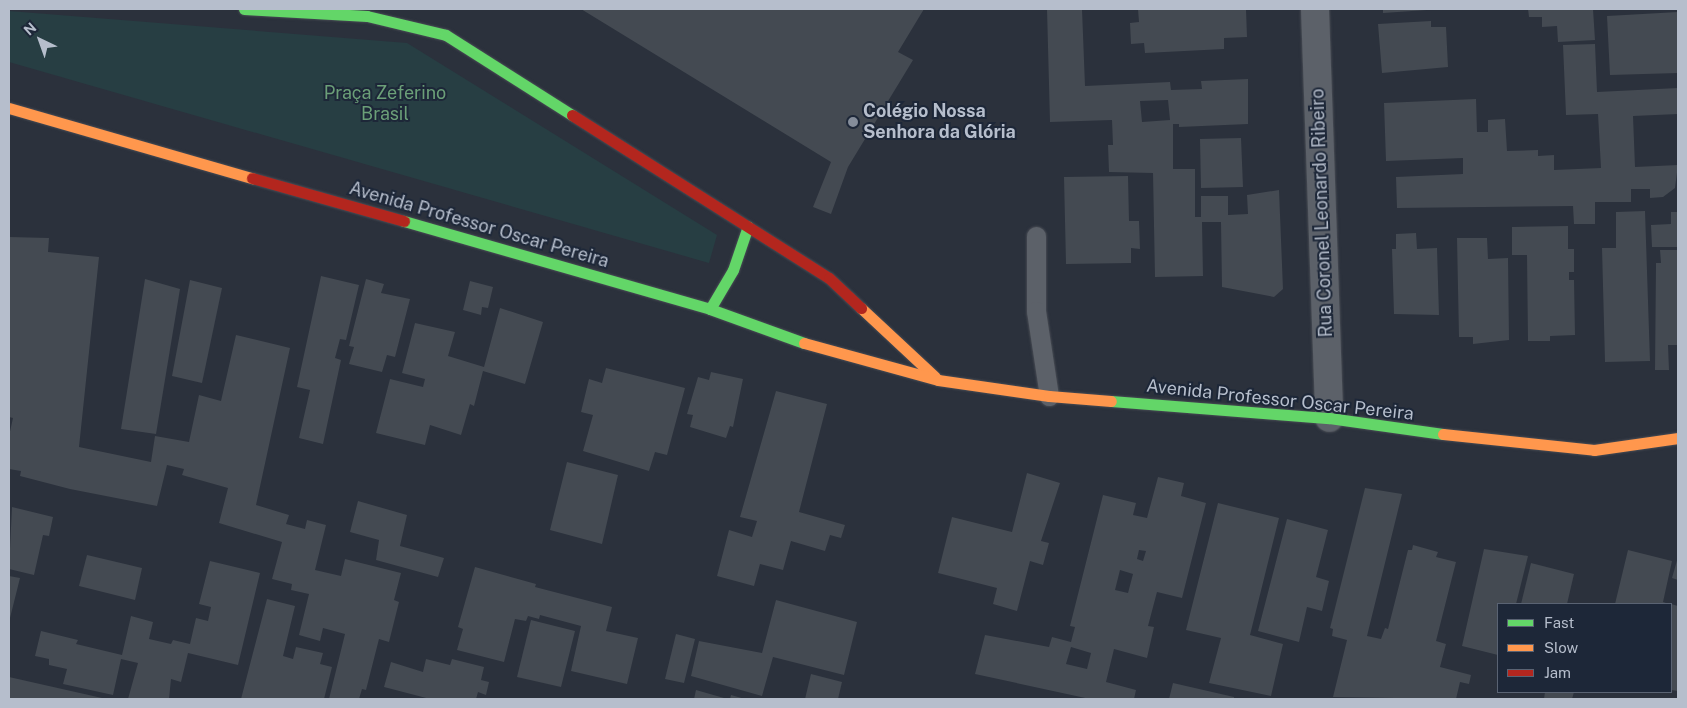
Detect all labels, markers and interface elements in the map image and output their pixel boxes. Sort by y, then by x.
north arrow [15,15,65,65]
text: N [21,19,39,38]
park label: Praça Zeferino Brasil [324,83,446,126]
street label: Rua Coronel Leonardo Ribeiro [1307,88,1337,338]
place label: Colégio Nossa Senhora da Glória [863,101,1016,144]
marker: Colégio Nossa Senhora da Glória [847,116,859,128]
street label: Avenida Professor Oscar Pereira [347,178,611,272]
street label: Avenida Professor Oscar Pereira [1145,375,1415,425]
legend [1497,603,1672,693]
text: Fast [1544,614,1574,631]
text: Slow [1544,639,1578,656]
text: Jam [1544,664,1571,681]

